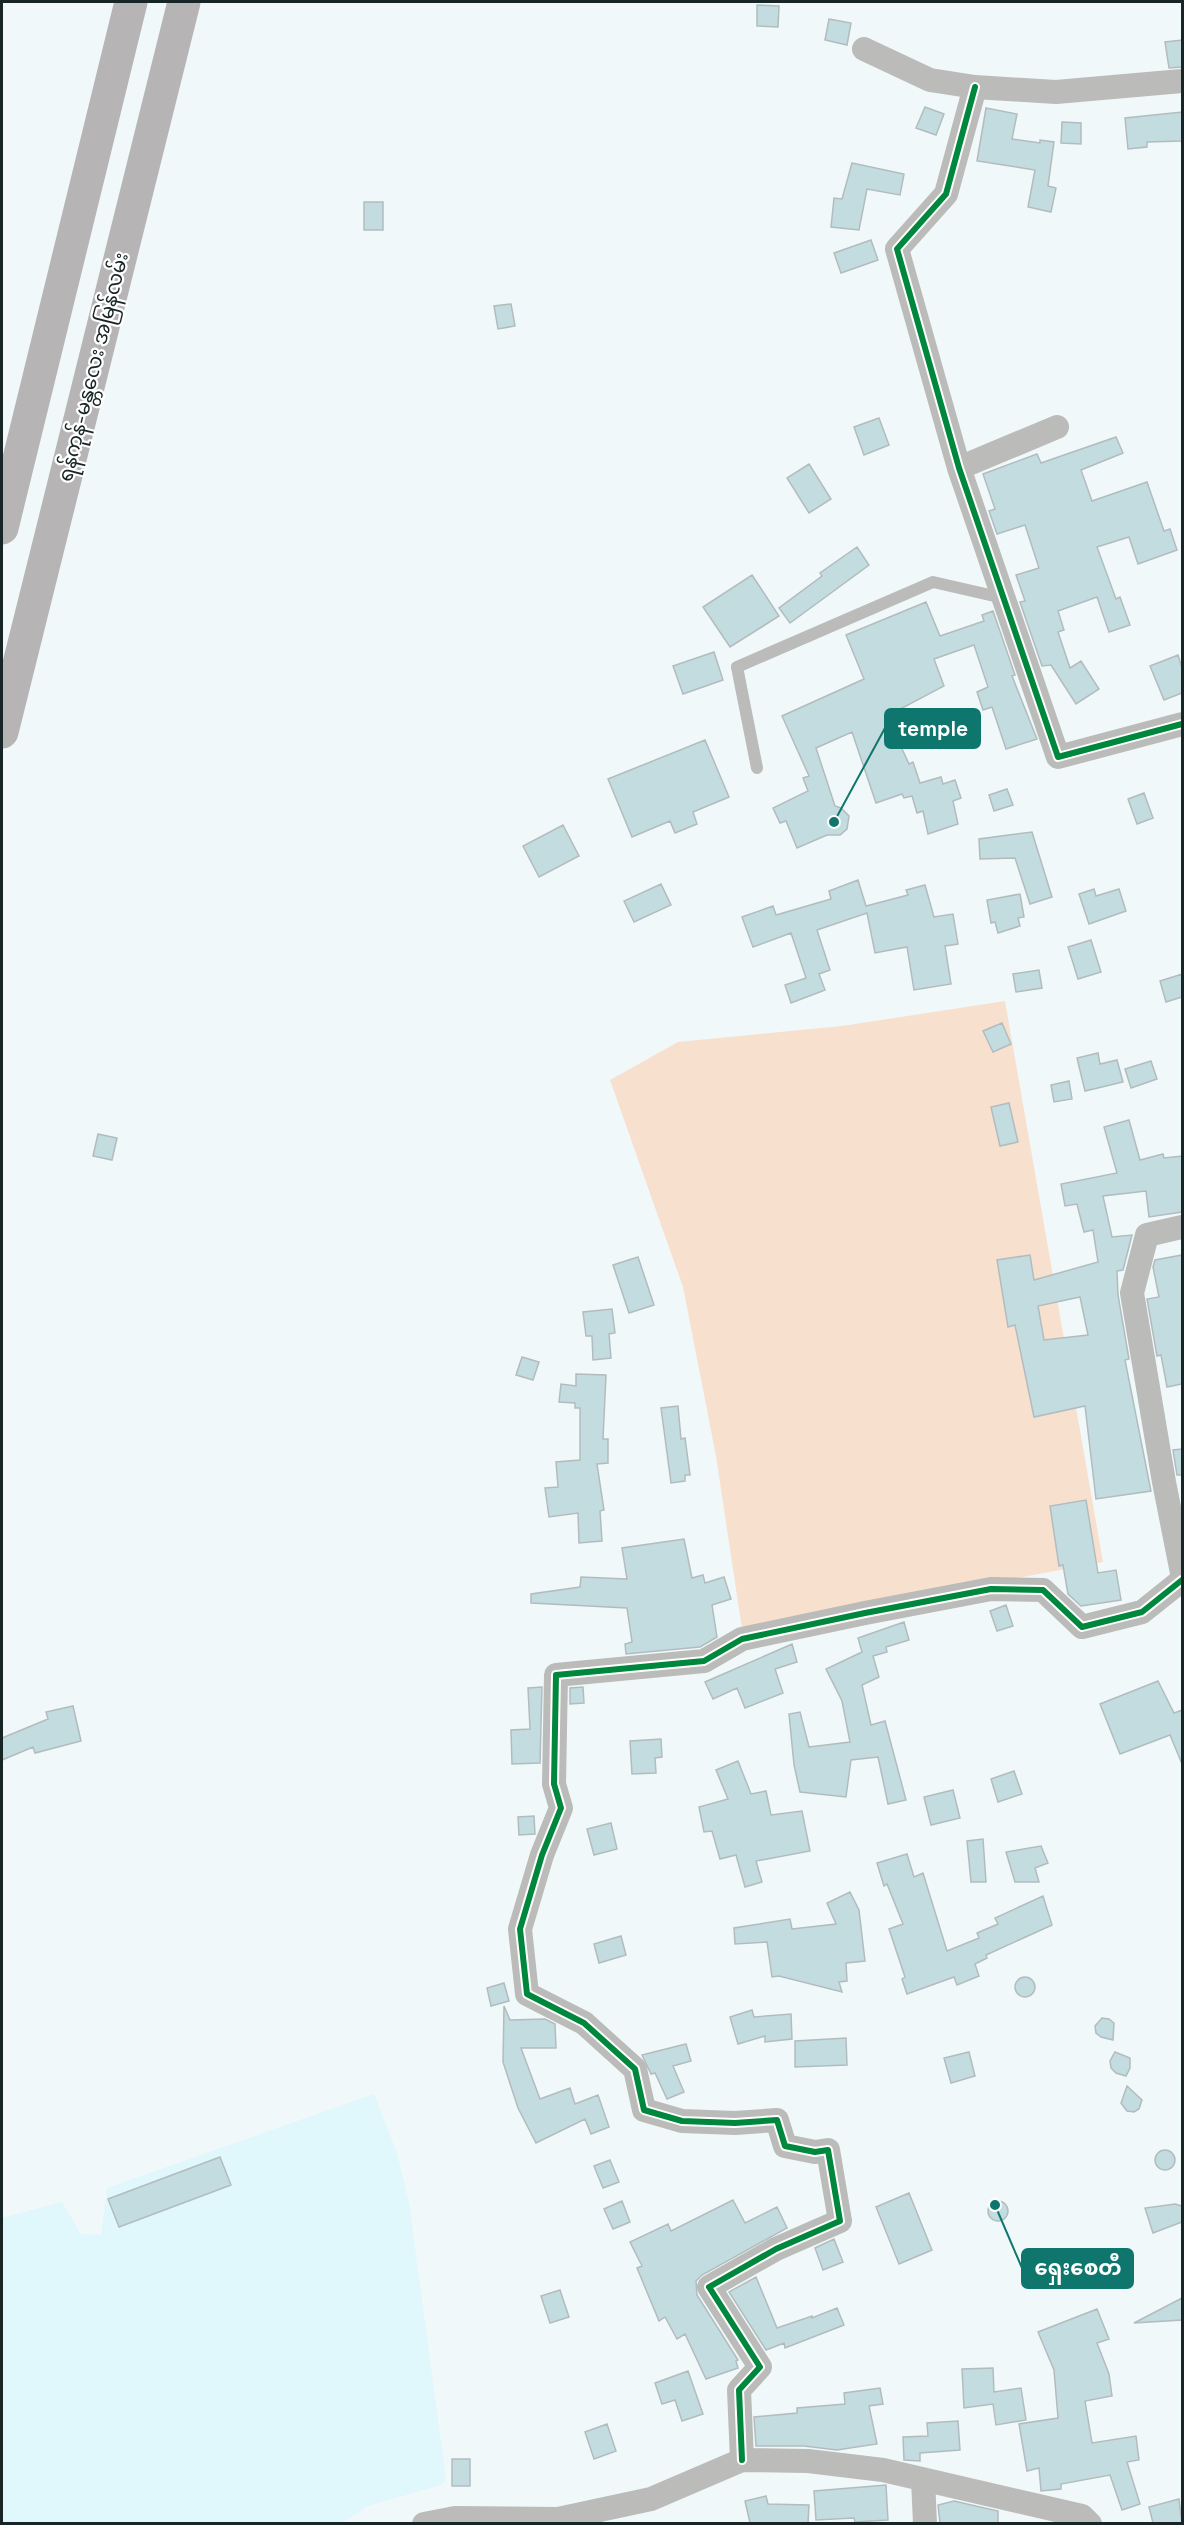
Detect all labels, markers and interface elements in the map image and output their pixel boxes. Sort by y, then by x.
street label: ရန်ကုန်-မန္တလေး အမြန်လမ်း [51,250,138,485]
callout: temple [885,709,980,748]
text: temple [898,715,968,742]
callout: ရှေးစေတီ [1022,2249,1133,2288]
text: ရှေးစေတီ [1034,2253,1122,2285]

